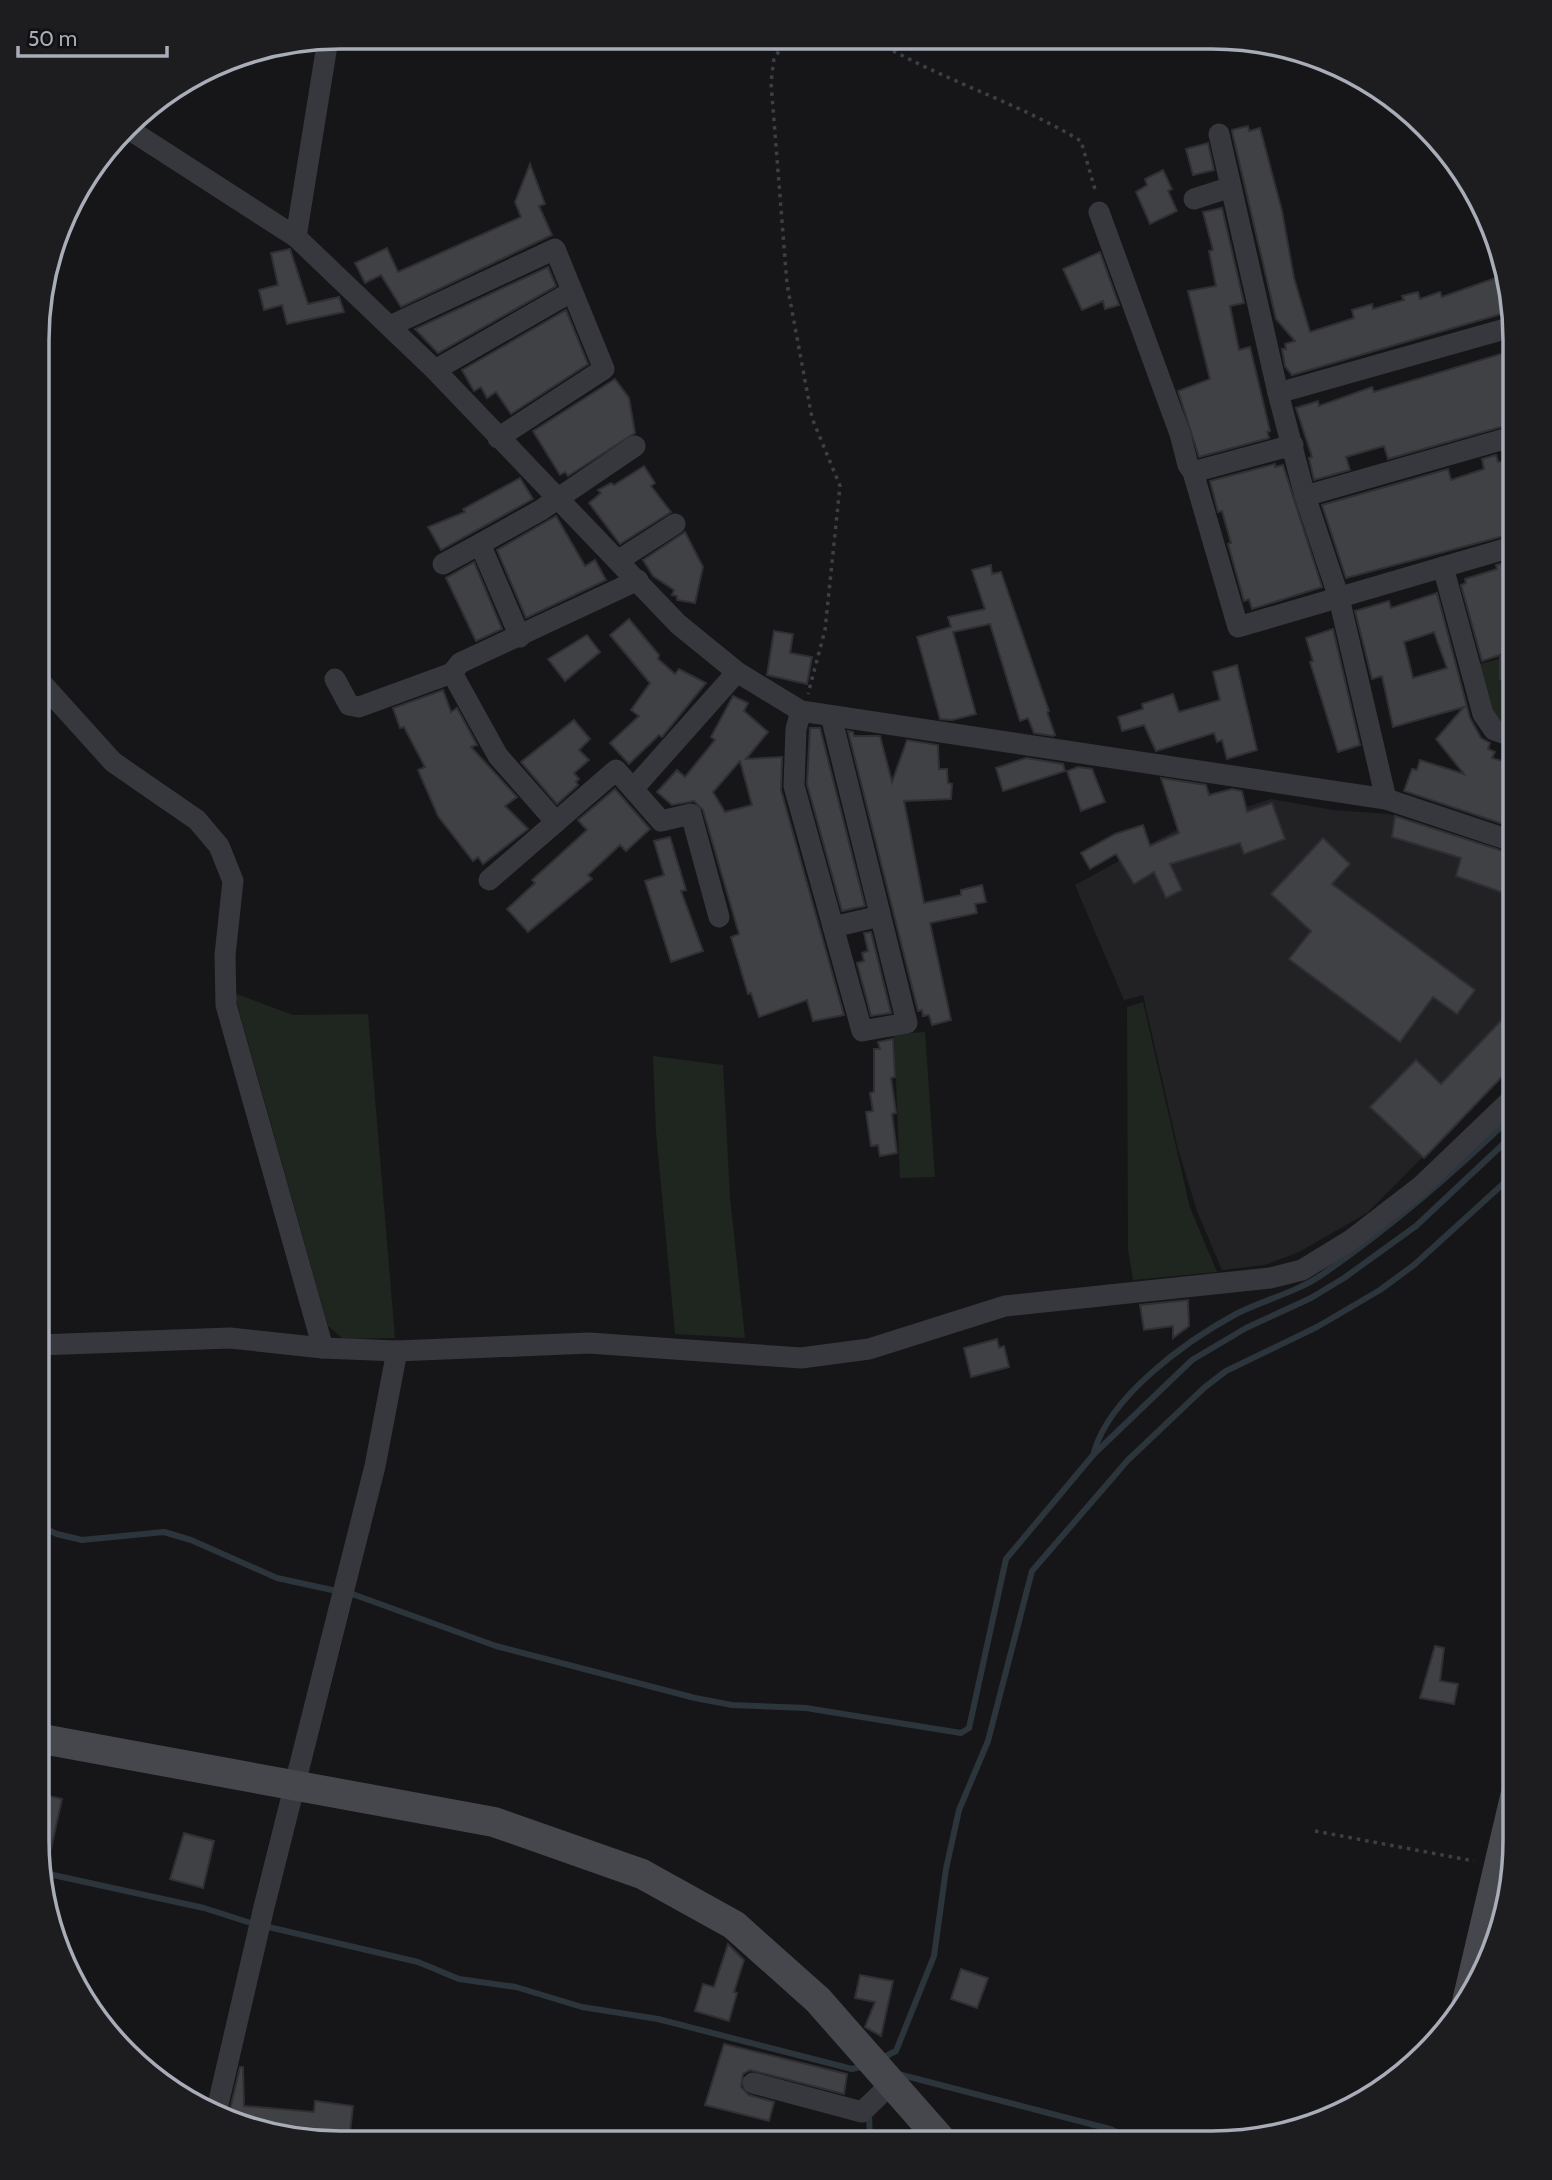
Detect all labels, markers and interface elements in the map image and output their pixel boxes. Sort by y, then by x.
scale bar [18,14,166,58]
text: 50 m [28,26,77,51]

